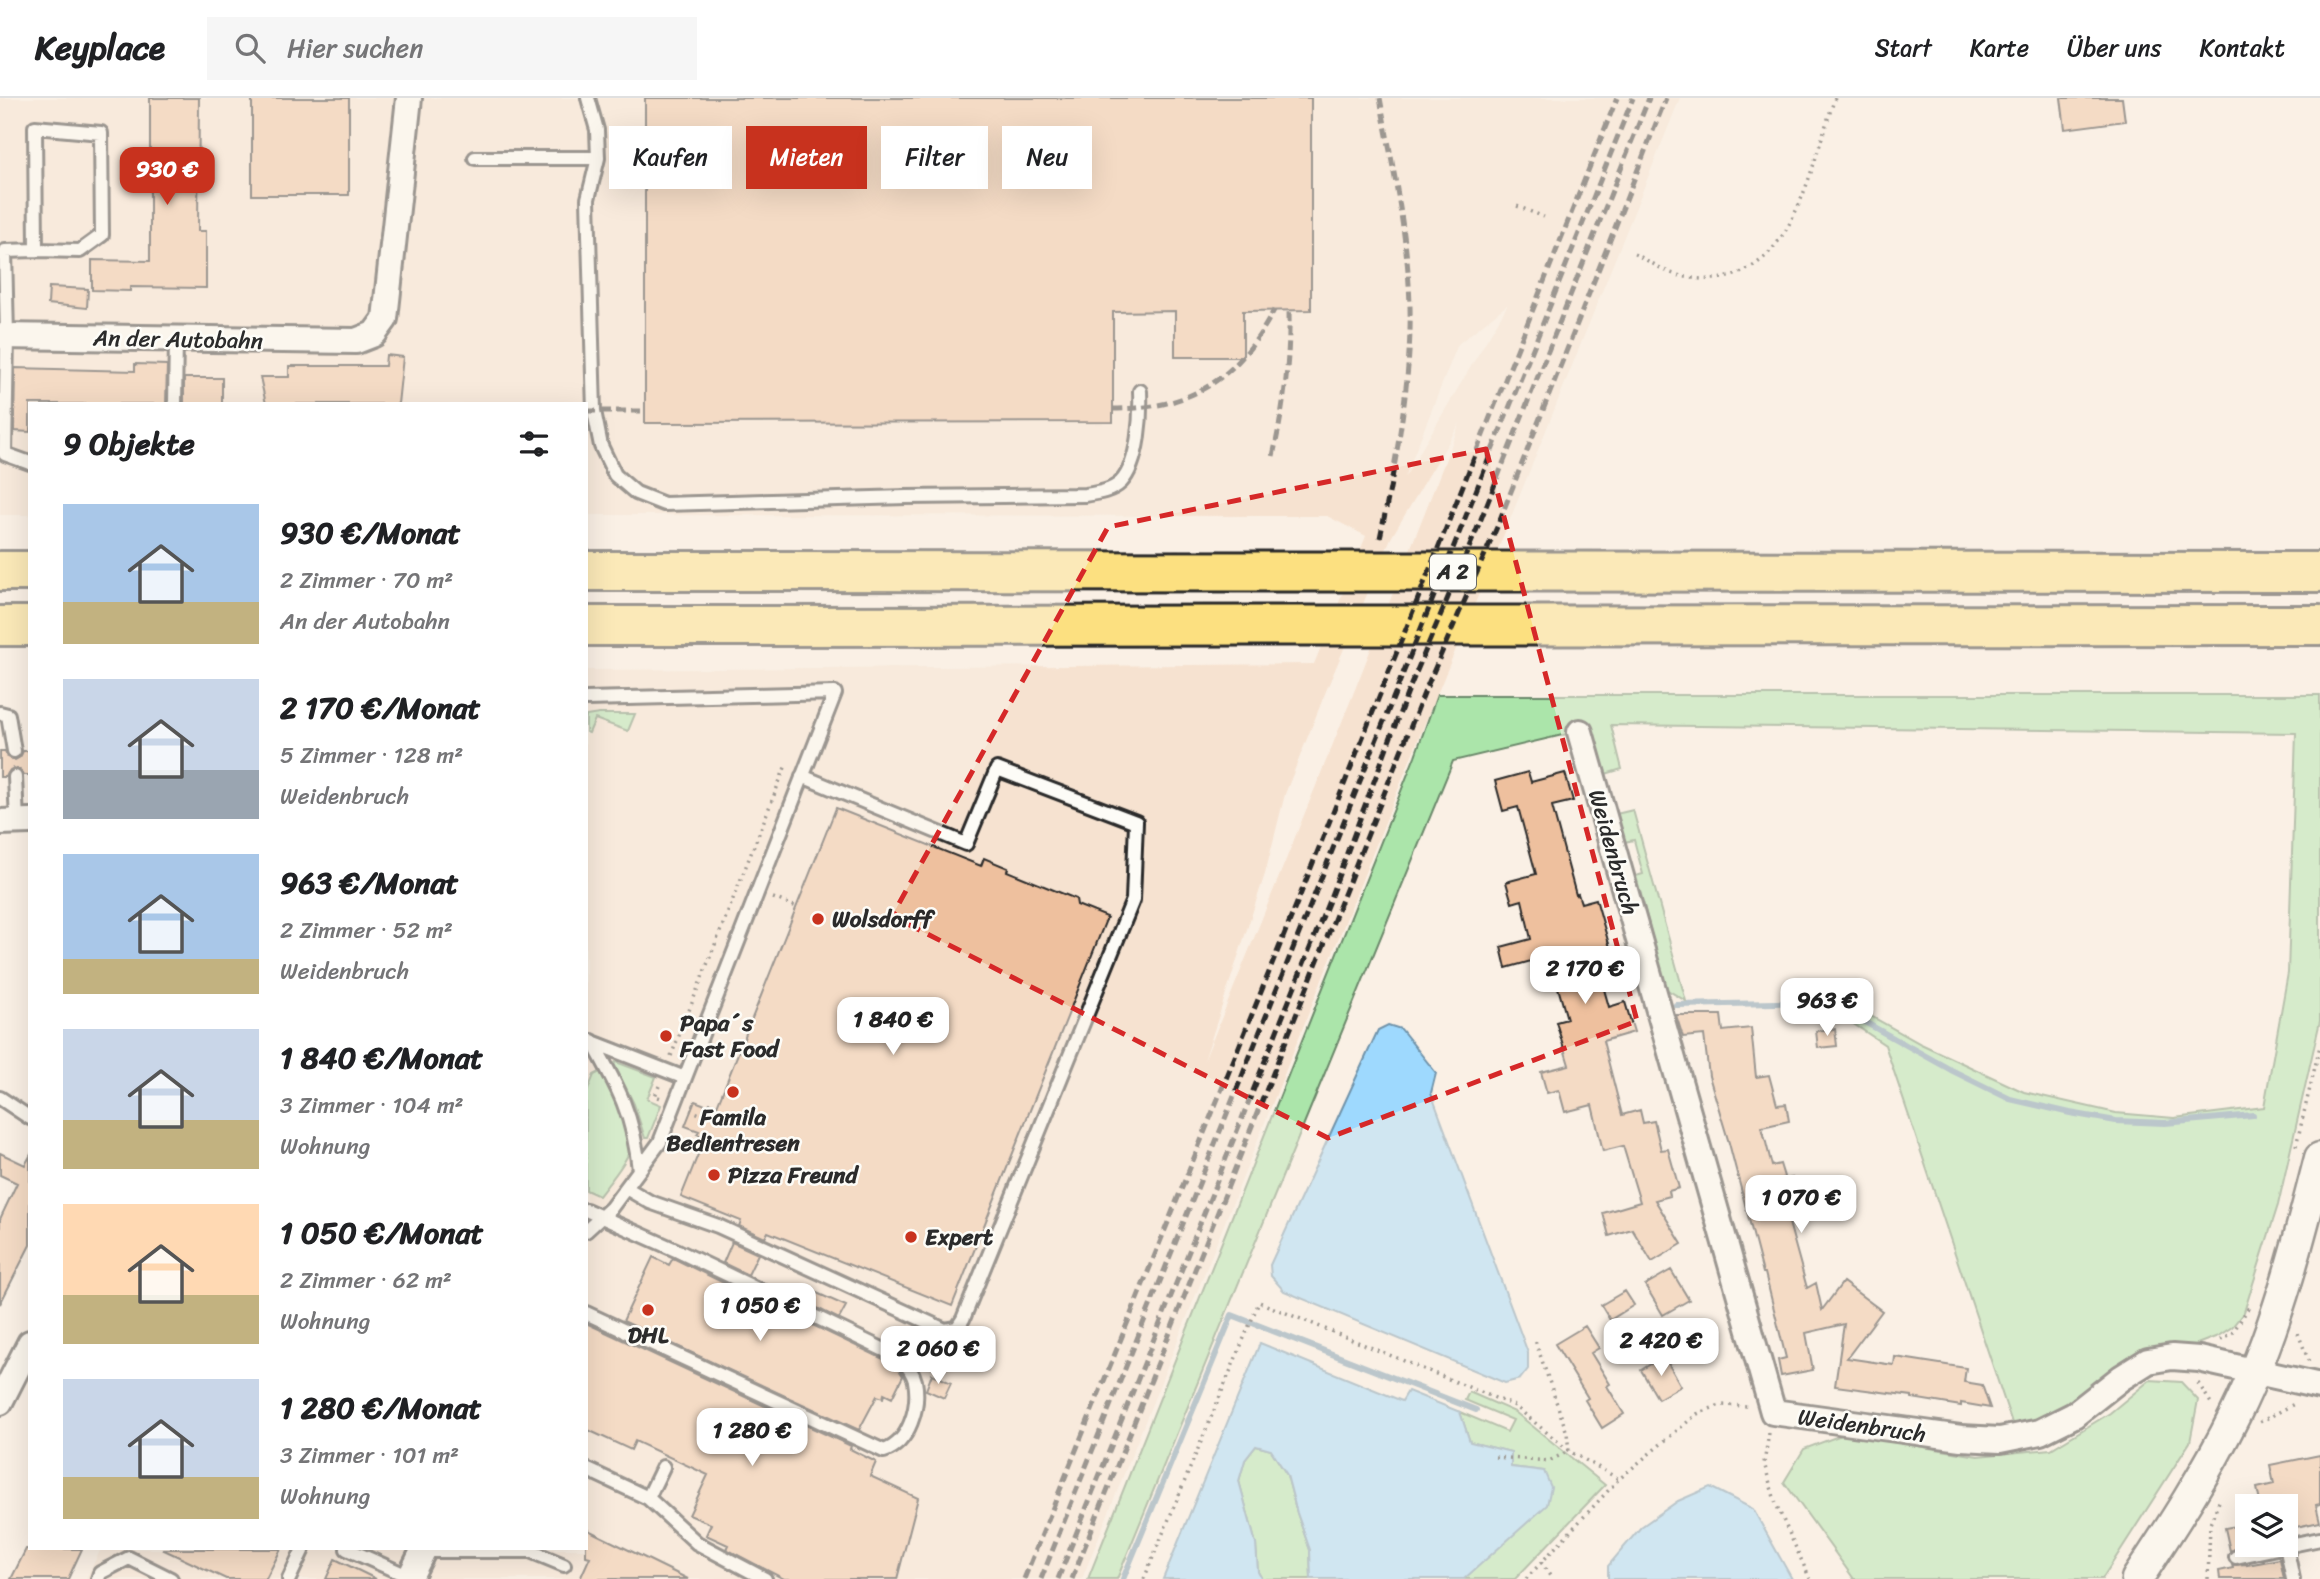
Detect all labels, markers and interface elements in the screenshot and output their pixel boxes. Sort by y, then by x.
search box [207,17,697,80]
text: Keyplace [35,19,165,77]
text: Hier suchen [287,25,423,71]
text: Start [1875,27,1932,69]
text: Karte [1970,27,2029,69]
text: Über uns [2067,27,2162,69]
text: Kontakt [2200,27,2285,69]
icon: search [231,29,269,67]
chip: Kaufen [609,126,732,189]
chip: Mieten [746,126,867,189]
chip: Filter [881,126,988,189]
chip: Neu [1002,126,1092,189]
pin: 930 € [118,148,216,207]
text: 930 € [136,149,198,190]
street label: An der Autobahn [92,318,263,361]
text: 9 Objekte [63,417,195,471]
icon: filters [515,425,553,463]
text: 930 €/Monat [280,506,461,560]
icon: home [119,532,203,616]
road number: A 2 [1430,554,1476,589]
text: 2 Zimmer · 70 m² [280,560,453,601]
text: An der Autobahn [280,601,450,642]
text: 2 170 €/Monat [280,681,481,735]
icon: home [119,707,203,791]
text: 5 Zimmer · 128 m² [280,735,463,776]
text: Weidenbruch [280,776,409,817]
street label: Weidenbruch [1576,784,1651,920]
text: 963 €/Monat [280,856,459,910]
icon: home [119,882,203,966]
place label: Wolsdorff [832,899,936,940]
text: 2 Zimmer · 52 m² [280,910,453,951]
marker: Wolsdorff [810,911,826,927]
pin: 2 170 € [1520,946,1650,1006]
text: 2 170 € [1546,948,1624,989]
text: Weidenbruch [280,951,409,992]
pin: 963 € [1778,978,1876,1038]
text: 963 € [1796,980,1858,1021]
pin: 1 840 € [828,998,958,1057]
text: 1 840 € [853,999,933,1040]
place label: Papa´s Fast Food [679,1003,780,1070]
marker: Papa´s Fast Food [658,1028,674,1044]
text: 1 840 €/Monat [280,1031,483,1085]
icon: home [119,1057,203,1141]
marker: Famila Bedientresen [725,1084,741,1100]
text: 3 Zimmer · 104 m² [280,1085,464,1126]
place label: Famila Bedientresen [666,1097,800,1164]
text: Wohnung [280,1126,370,1167]
place label: Pizza Freund [728,1155,859,1196]
marker: Pizza Freund [706,1167,722,1183]
pin: 1 070 € [1736,1176,1866,1235]
text: 1 070 € [1761,1177,1841,1218]
text: 1 050 €/Monat [280,1206,484,1260]
place label: Expert [925,1217,993,1258]
marker: Expert [903,1229,919,1245]
icon: home [119,1232,203,1316]
text: 2 Zimmer · 62 m² [280,1260,452,1301]
pin: 1 050 € [695,1284,825,1343]
text: 1 050 € [720,1285,800,1326]
text: Wohnung [280,1301,370,1342]
marker: DHL [640,1302,656,1318]
place label: DHL [628,1315,669,1356]
pin: 2 420 € [1596,1318,1726,1378]
text: 2 420 € [1620,1320,1702,1361]
pin: 2 060 € [873,1326,1003,1386]
text: 2 060 € [897,1328,979,1369]
text: 1 280 €/Monat [280,1381,482,1435]
street label: Weidenbruch [1795,1396,1929,1455]
icon: home [119,1407,203,1491]
pin: 1 280 € [687,1408,817,1468]
text: 1 280 € [713,1410,791,1451]
text: 3 Zimmer · 101 m² [280,1435,459,1476]
text: Wohnung [280,1476,370,1517]
map controls [2235,1494,2298,1557]
button: layers [2235,1494,2298,1557]

